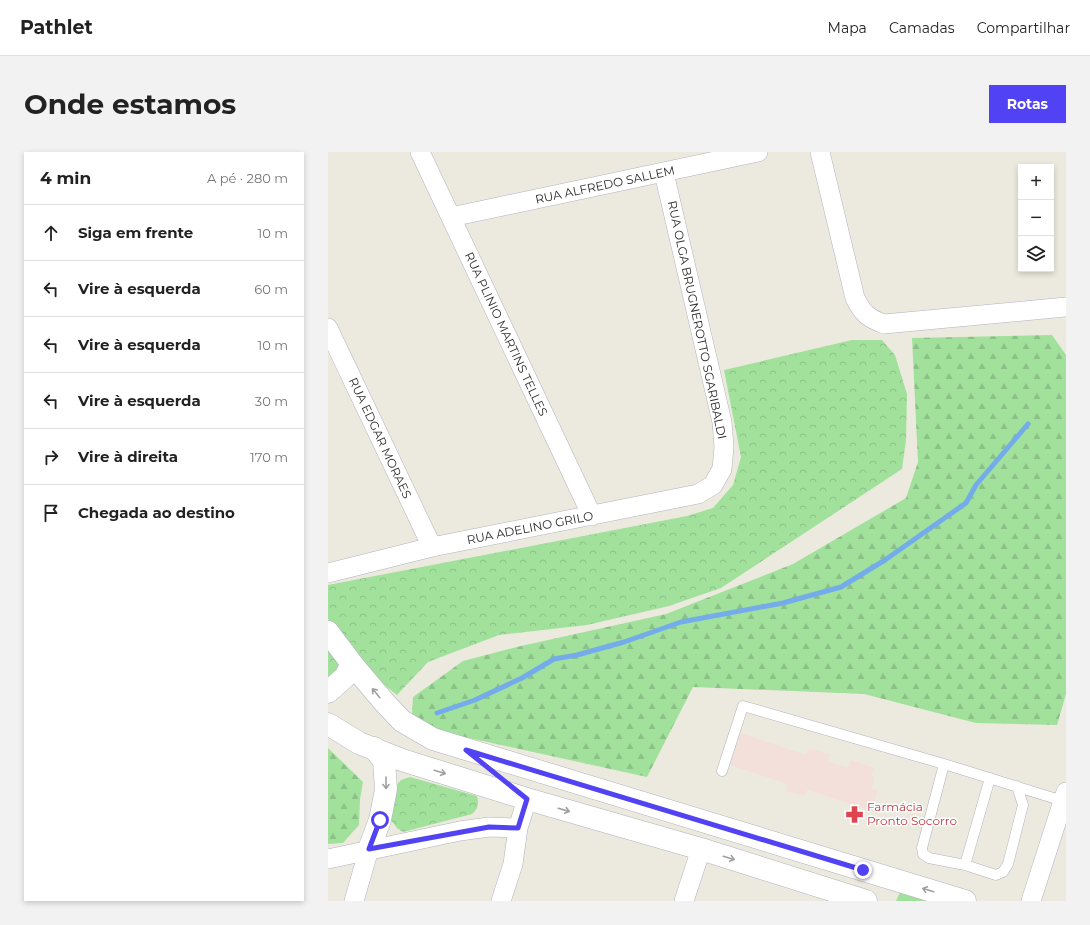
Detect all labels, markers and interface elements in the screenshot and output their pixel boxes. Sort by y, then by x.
text: Pathlet [20,16,93,39]
text: Mapa [828,19,867,37]
text: Camadas [889,19,955,37]
text: Compartilhar [977,19,1070,37]
button: Rotas [989,85,1066,123]
text: Onde estamos [24,87,236,121]
street label: RUA ALFREDO SALLEM [534,162,676,207]
map controls [1018,164,1054,272]
button: + [1018,164,1054,200]
text: 4 min [40,168,91,188]
text: A pé · 280 m [207,170,288,186]
street label: RUA OLGA BRUGNEROTTO SGARIBALDI [665,199,730,441]
button: − [1018,200,1054,236]
icon: ahead [40,222,62,244]
text: Siga em frente [78,223,193,242]
text: 10 m [258,225,288,241]
button: layers [1018,236,1054,272]
street label: RUA PLINIO MARTINS TELLES [462,249,551,418]
icon: left [40,278,62,300]
text: Vire à esquerda [78,279,201,298]
text: 60 m [254,281,288,297]
icon: left [40,334,62,356]
text: Vire à esquerda [78,335,201,354]
text: 10 m [258,337,288,353]
street label: RUA EDGAR MORAES [346,375,415,501]
icon: left [40,390,62,412]
text: Vire à esquerda [78,391,201,410]
text: 30 m [255,393,288,409]
icon: right [40,446,62,468]
text: Vire à direita [78,447,178,466]
text: 170 m [250,449,288,465]
icon: arrive [40,502,62,524]
text: Chegada ao destino [78,503,235,522]
street label: RUA ADELINO GRILO [465,508,594,547]
one-way arrow [372,688,381,699]
one-way arrow [433,769,446,776]
one-way arrow [382,776,389,789]
place label: Farmácia Pronto Socorro [867,799,957,828]
pharmacy icon: Farmácia Pronto Socorro [844,804,864,824]
one-way arrow [557,807,570,814]
route start [371,811,389,829]
one-way arrow [722,855,735,862]
route end [854,861,872,879]
one-way arrow [921,886,934,893]

